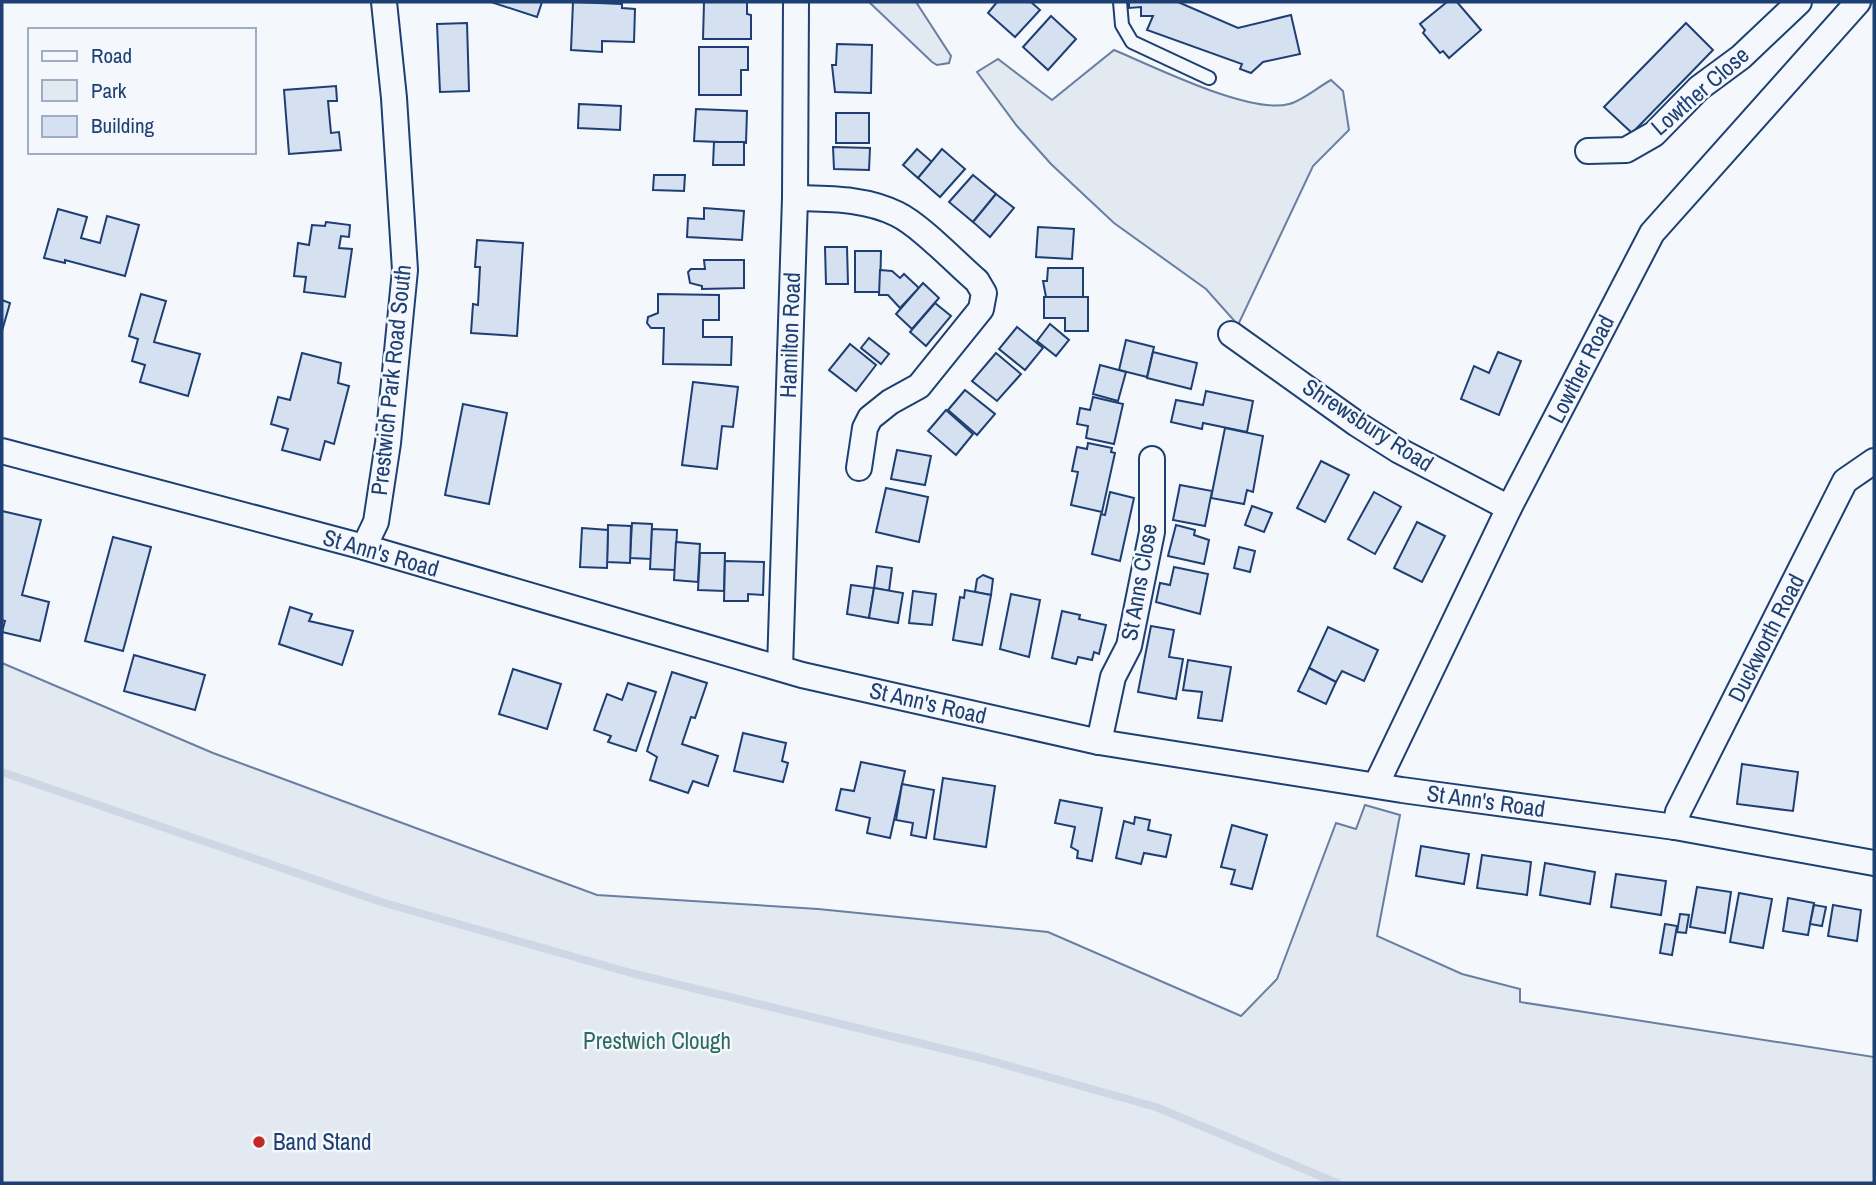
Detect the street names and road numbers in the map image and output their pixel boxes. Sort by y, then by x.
street label: Lowther Close [1644,39,1755,142]
street label: Prestwich Park Road South [363,263,418,497]
street label: Hamilton Road [772,272,807,398]
street label: Lowther Road [1540,309,1621,428]
street label: Shrewsbury Road [1297,371,1440,478]
street label: St Ann's Road [320,521,443,584]
street label: St Anns Close [1113,521,1164,643]
street label: Duckworth Road [1720,569,1811,707]
street label: St Ann's Road [867,674,990,731]
street label: St Ann's Road [1425,777,1547,824]

